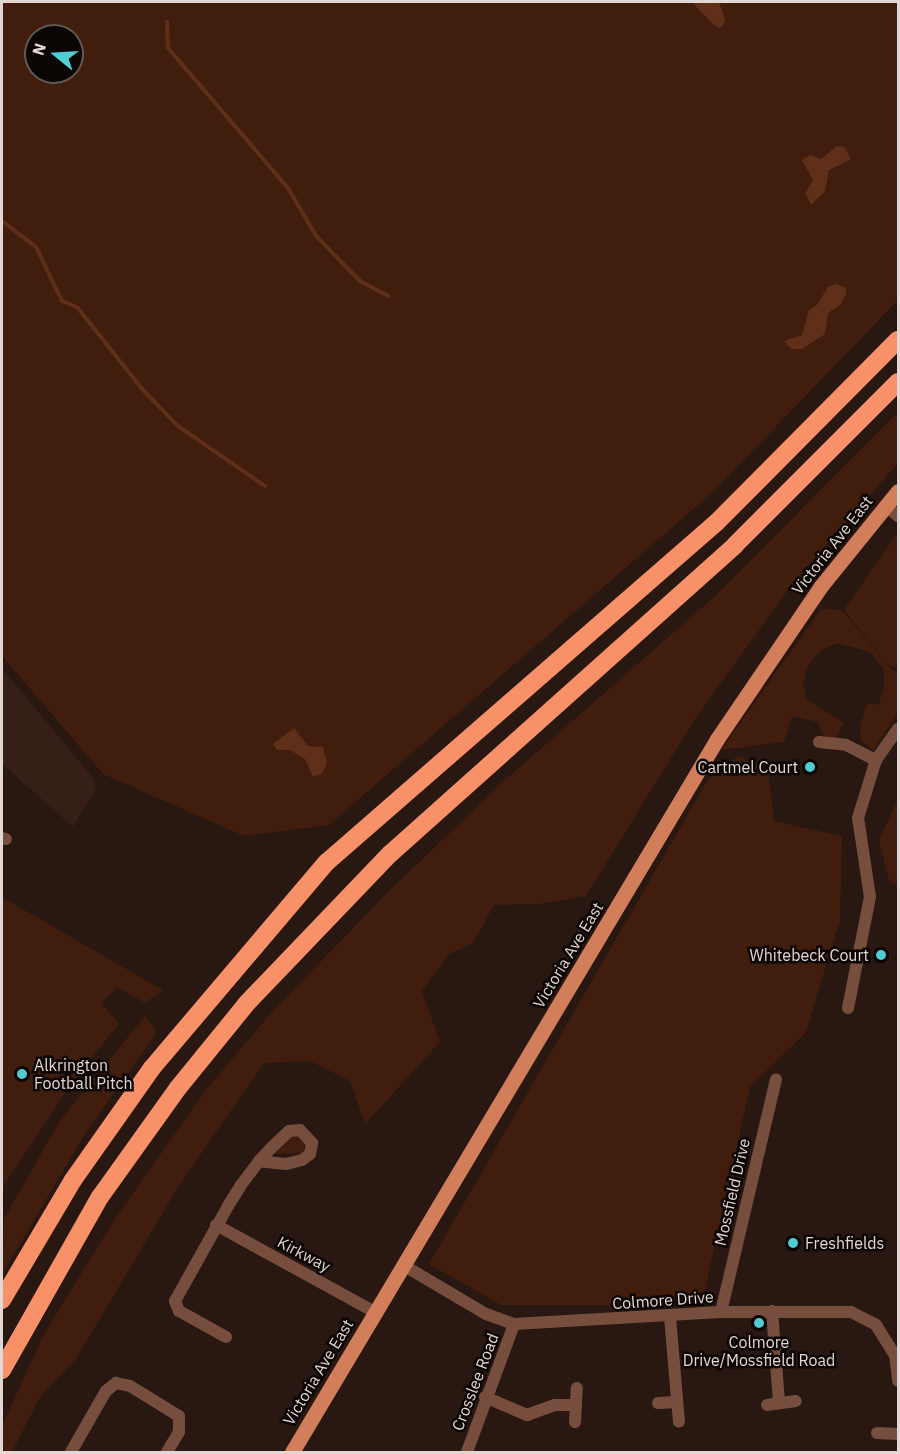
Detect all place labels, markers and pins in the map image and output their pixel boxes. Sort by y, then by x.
place label: Cartmel Court [698,757,798,777]
marker: Cartmel Court [803,760,817,774]
place label: Whitebeck Court [749,945,869,965]
marker: Whitebeck Court [874,948,888,962]
place label: Alkrington Football Pitch [34,1055,133,1093]
marker: Alkrington Football Pitch [15,1067,29,1081]
place label: Freshfields [805,1233,884,1253]
marker: Freshfields [786,1236,800,1250]
marker: Colmore Drive/Mossfield Road [752,1316,766,1330]
place label: Colmore Drive/Mossfield Road [683,1332,835,1370]

